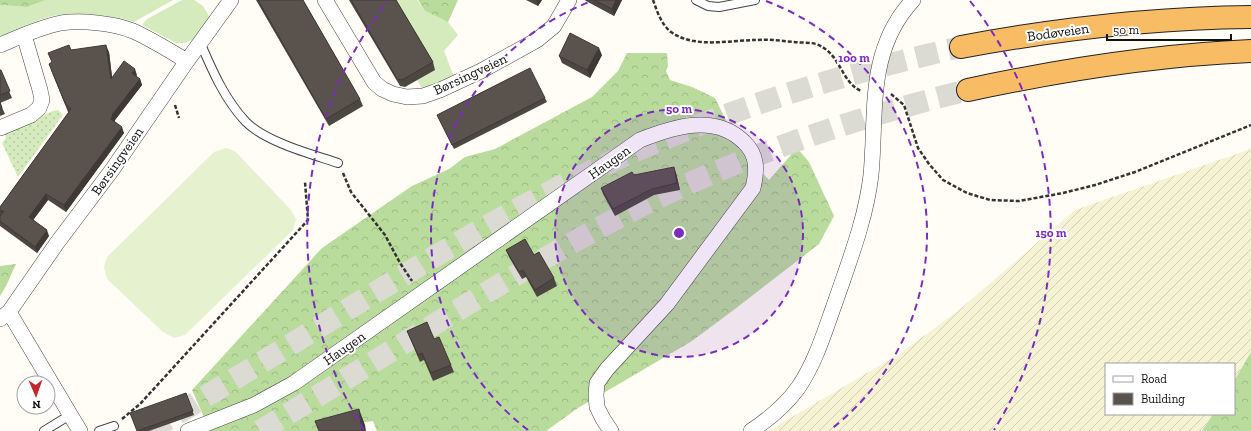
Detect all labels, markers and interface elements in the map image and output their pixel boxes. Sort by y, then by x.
scale bar [1107,16,1231,42]
street label: Bodøveien [1026,20,1090,45]
text: 50 m [1113,23,1140,37]
street label: Børsingveien [431,50,510,99]
text: 100 m [838,51,870,65]
text: 50 m [666,102,692,116]
street label: Børsingveien [88,124,147,199]
street label: Haugen [585,142,634,183]
centre of rings [672,226,686,240]
text: 150 m [1036,226,1067,240]
street label: Haugen [320,328,369,369]
legend [1105,363,1235,415]
text: Road [1141,372,1167,386]
north arrow [16,375,56,415]
text: Building [1141,392,1185,406]
text: N [31,398,41,411]

